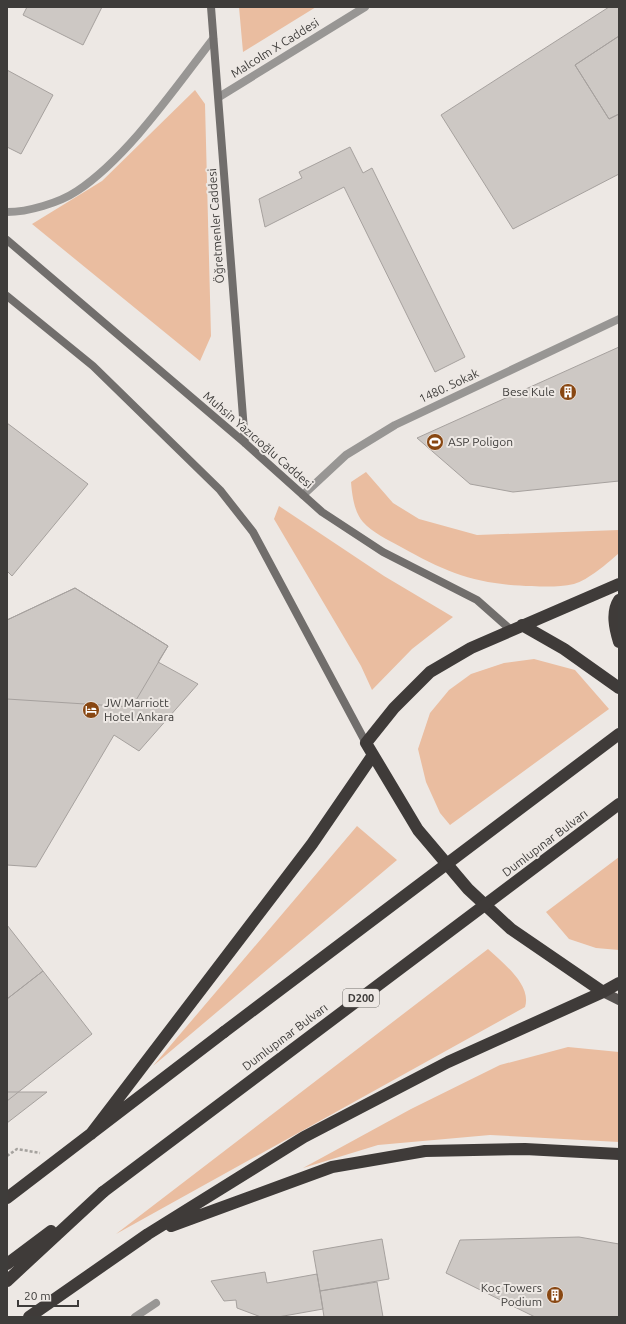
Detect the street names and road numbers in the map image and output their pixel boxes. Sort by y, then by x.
street label: Malcolm X Caddesi [228,15,321,80]
street label: Öğretmenler Caddesi [205,168,226,284]
street label: 1480. Sokak [417,366,481,405]
street label: Muhsin Yazıcıoğlu Caddesi [201,389,316,491]
street label: Dumlupınar Bulvarı [500,806,590,879]
road number: D200 [343,989,379,1007]
street label: Dumlupınar Bulvarı [240,1000,330,1073]

